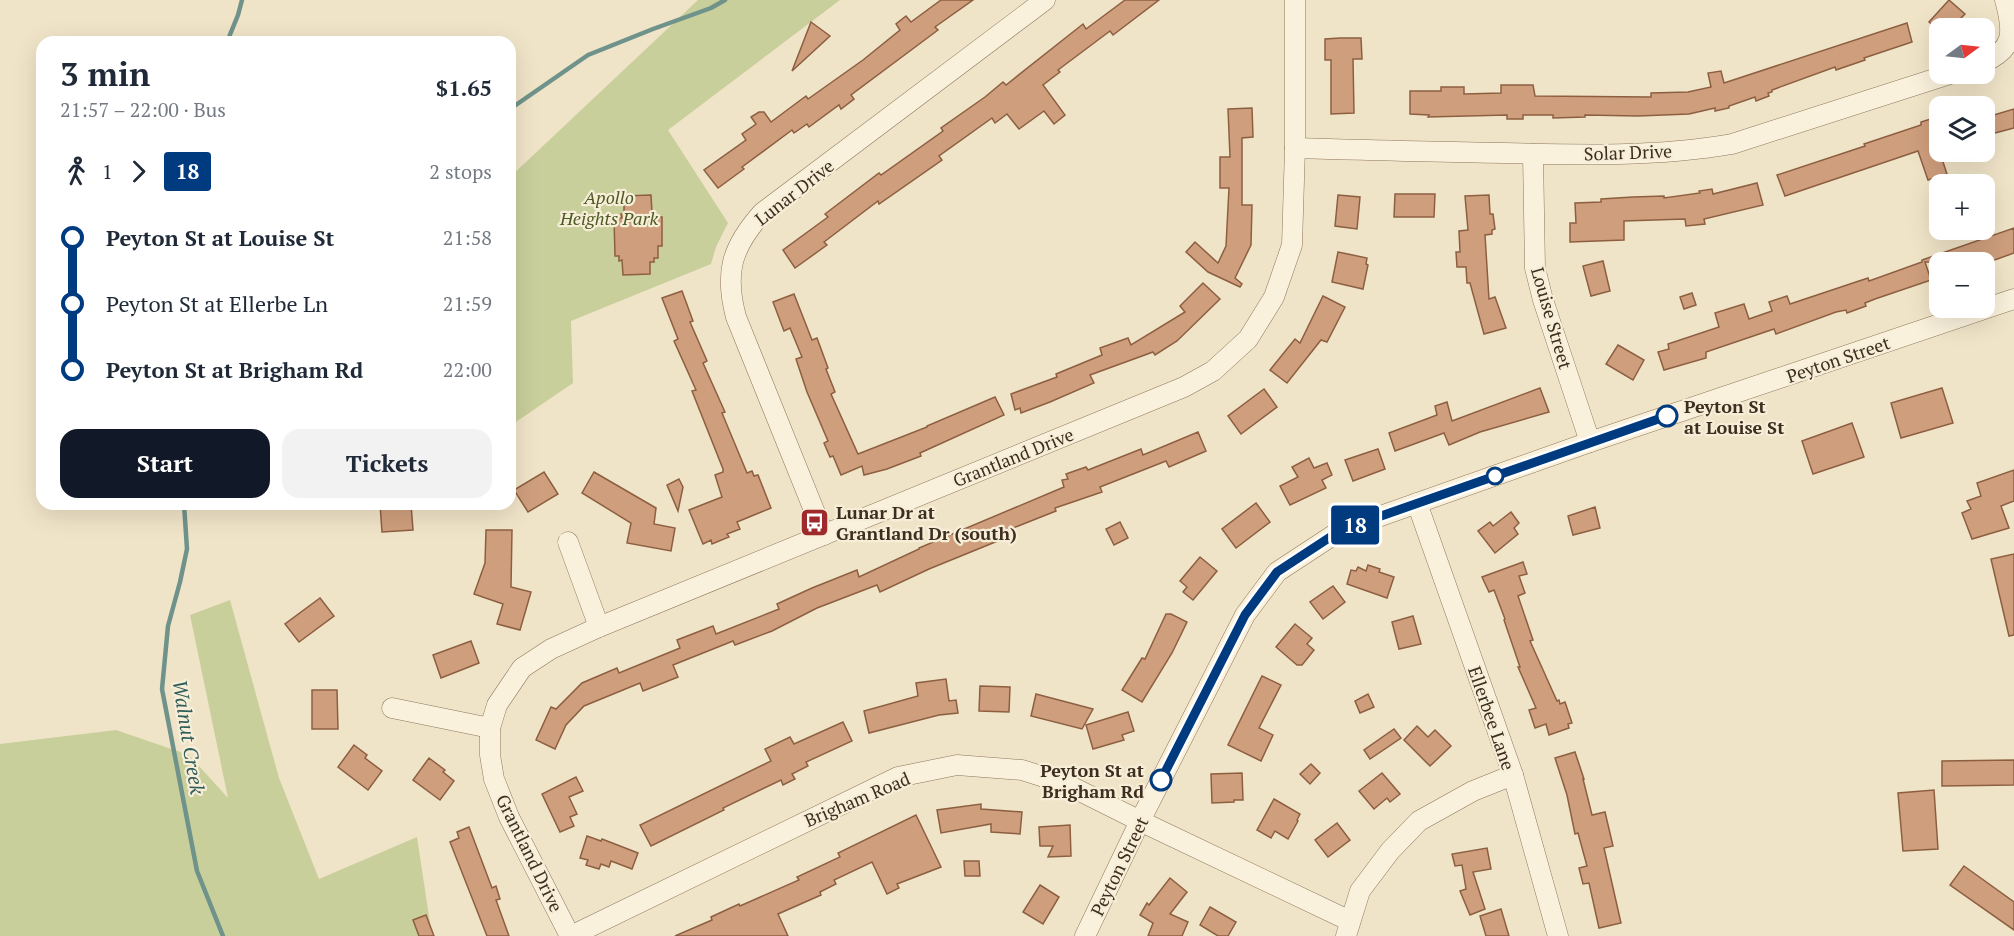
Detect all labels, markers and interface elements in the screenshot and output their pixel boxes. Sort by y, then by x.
north arrow [1929,18,1995,84]
map controls [1929,18,1995,318]
text: 3 min [60,52,150,95]
text: $1.65 [436,73,492,102]
text: 21:57 – 22:00 · Bus [60,96,226,123]
button: layers [1929,96,1995,162]
street label: Solar Drive [1583,138,1673,166]
street label: Lunar Drive [749,154,839,230]
icon: walk [60,155,93,188]
icon: forward [122,155,155,188]
text: 18 [176,157,199,185]
text: 1 [102,158,113,185]
text: 2 stops [429,158,492,185]
button: + [1929,174,1995,240]
park label: Apollo Heights Park [559,185,658,230]
text: Peyton St at Louise St [106,223,334,252]
text: 21:58 [443,224,492,251]
button: − [1929,252,1995,318]
street label: Louise Street [1526,264,1578,372]
text: Peyton St at Ellerbe Ln [106,289,328,318]
text: 21:59 [443,290,492,317]
street label: Peyton Street [1783,330,1893,388]
text: Peyton St at Brigham Rd [106,355,363,384]
text: 22:00 [443,356,492,383]
place label: Peyton St at Louise St [1684,394,1784,439]
marker: Peyton St at Louise St [1656,405,1678,427]
street label: Grantland Drive [949,422,1077,492]
button: Start [60,429,270,498]
button: Tickets [282,429,492,498]
unlabelled marker [1486,467,1504,485]
place label: Lunar Dr at Grantland Dr (south) [836,500,1017,545]
bus stop icon: Lunar Dr at Grantland Dr (south) [799,506,831,538]
line badge: 18 [1328,506,1382,544]
text: 18 [1343,511,1367,539]
street label: Ellerbee Lane [1463,663,1521,773]
water label: Walnut Creek [167,678,211,797]
place label: Peyton St at Brigham Rd [1040,758,1144,803]
street label: Brigham Road [800,766,914,832]
marker: Peyton St at Brigham Rd [1150,769,1172,791]
street label: Grantland Drive [491,790,569,916]
street label: Peyton Street [1085,812,1154,920]

